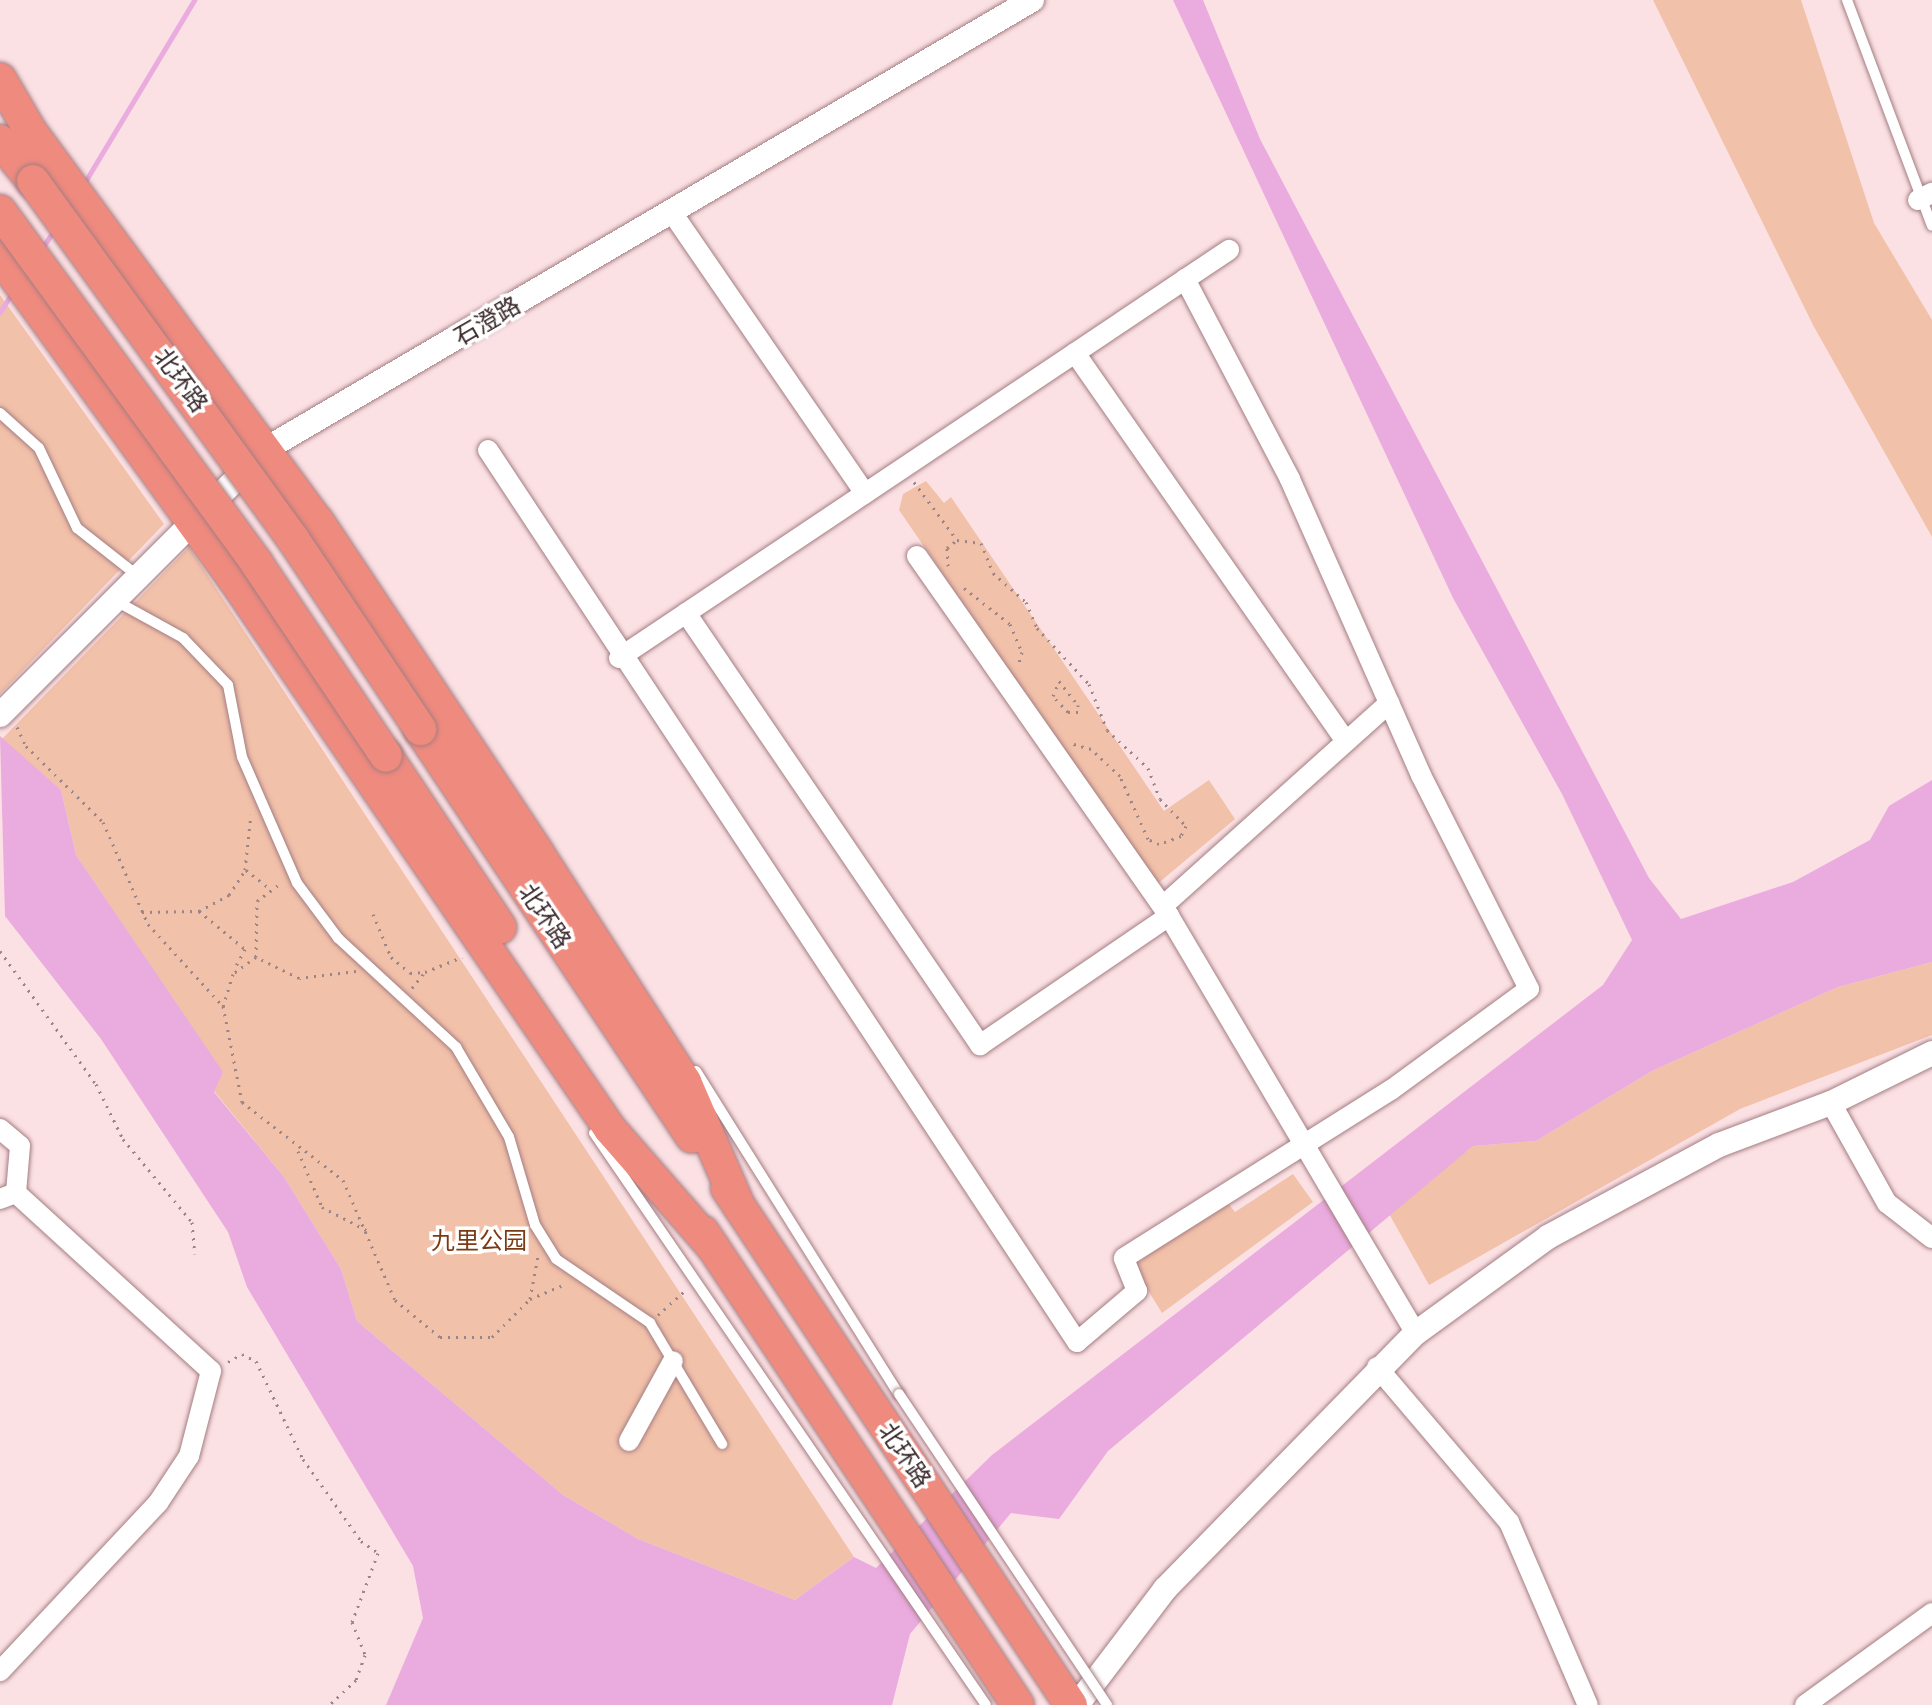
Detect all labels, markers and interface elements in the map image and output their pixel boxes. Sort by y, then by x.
street label: 石澄路 [449,291,525,351]
street label: 北环路 [148,342,214,418]
street label: 北环路 [513,878,577,954]
park label: 九里公园 [431,1227,527,1255]
street label: 北环路 [873,1417,937,1493]

